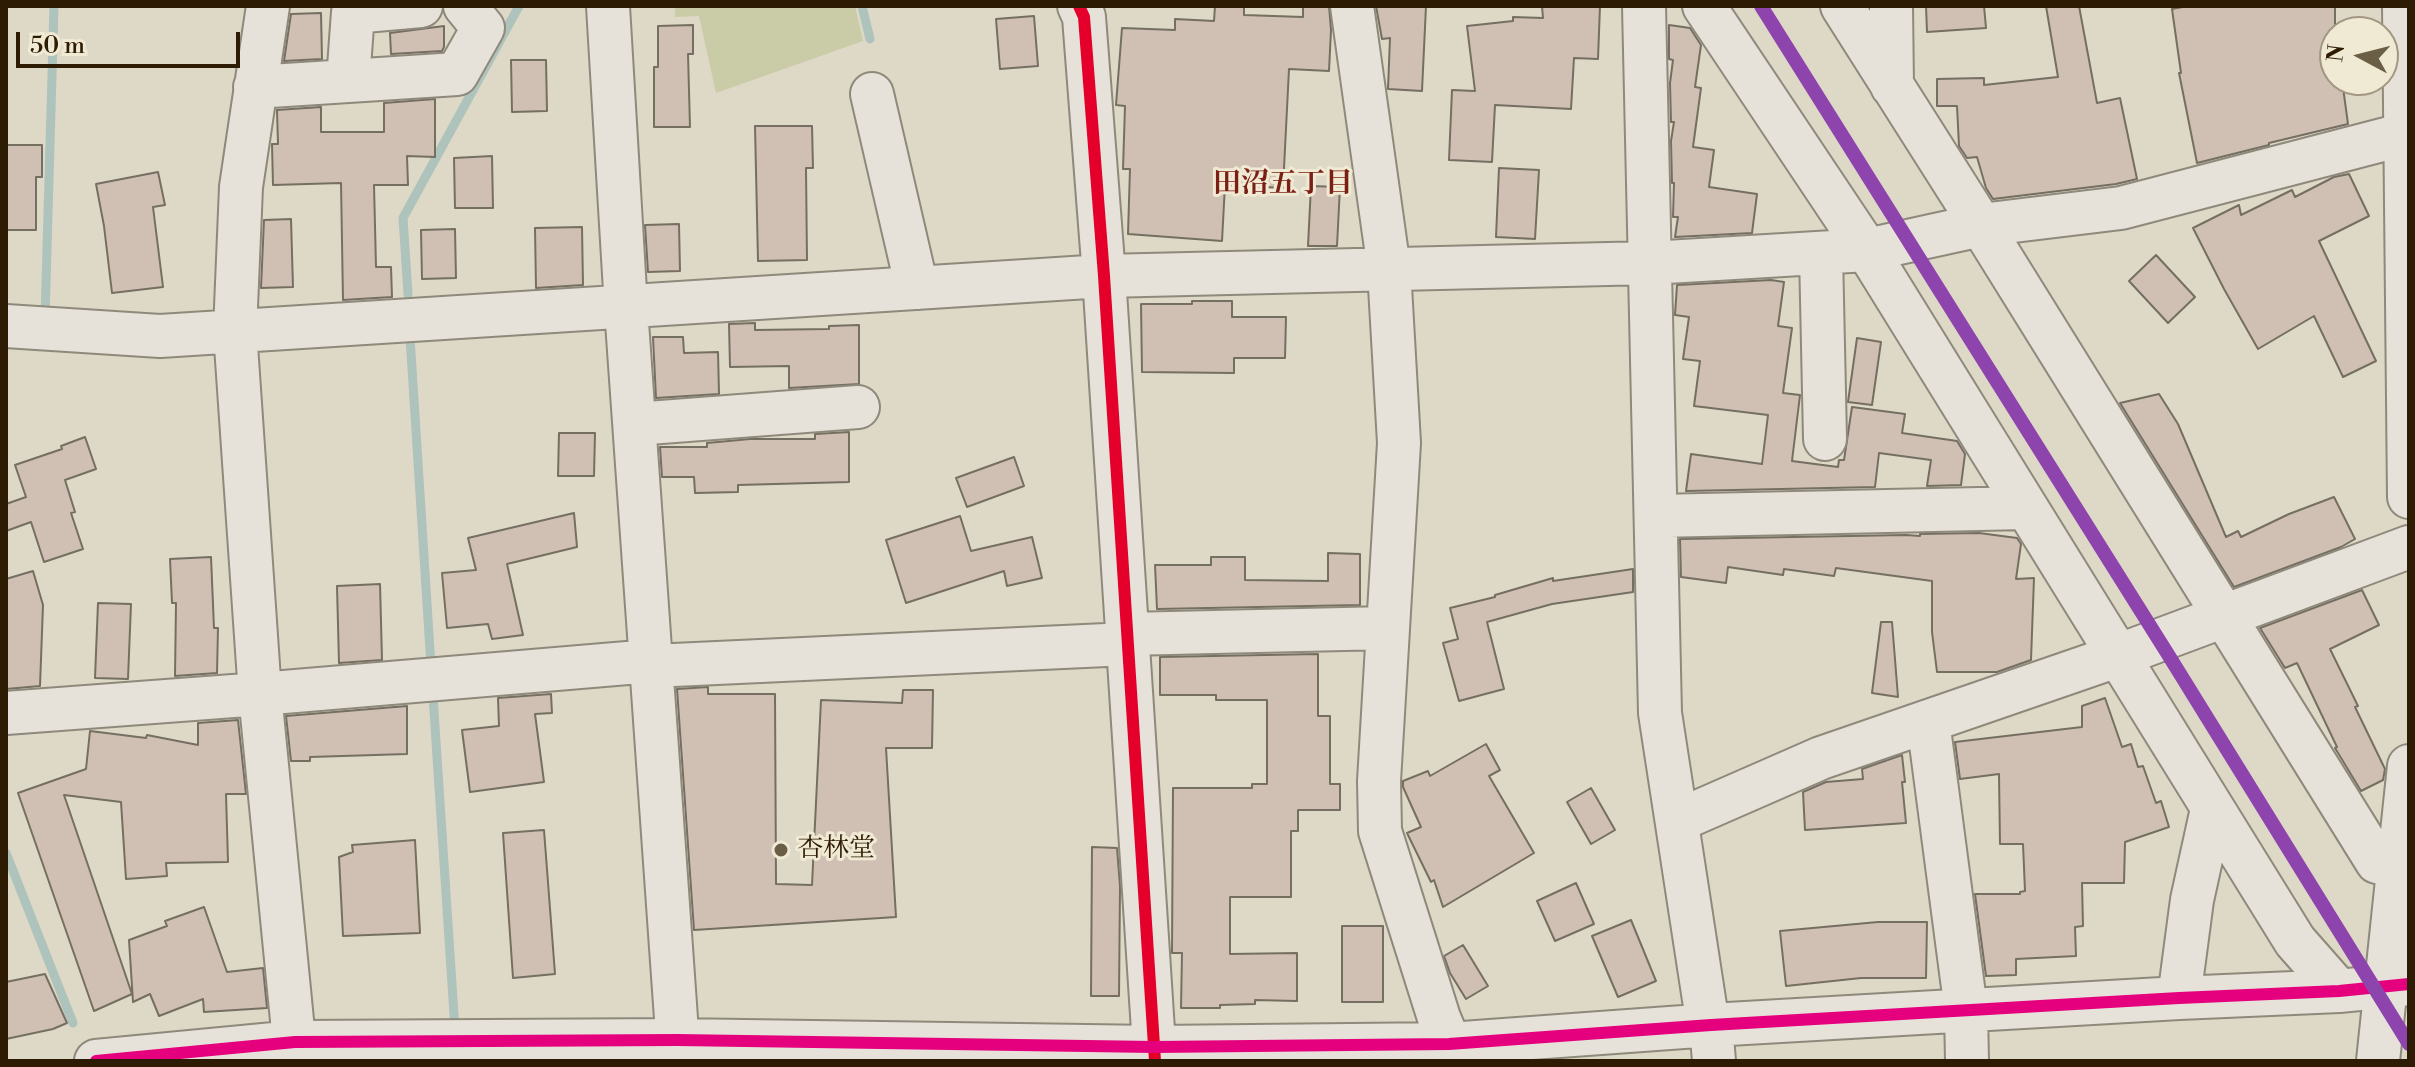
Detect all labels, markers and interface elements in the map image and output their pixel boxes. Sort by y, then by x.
scale bar [20,16,244,66]
north arrow [2319,16,2399,96]
text: 50 m [30,31,85,61]
text: N [2322,43,2351,64]
district label: 田沼五丁目 [1213,168,1353,202]
place label: 杏林堂 [797,834,875,866]
marker: 杏林堂 [772,841,790,859]

